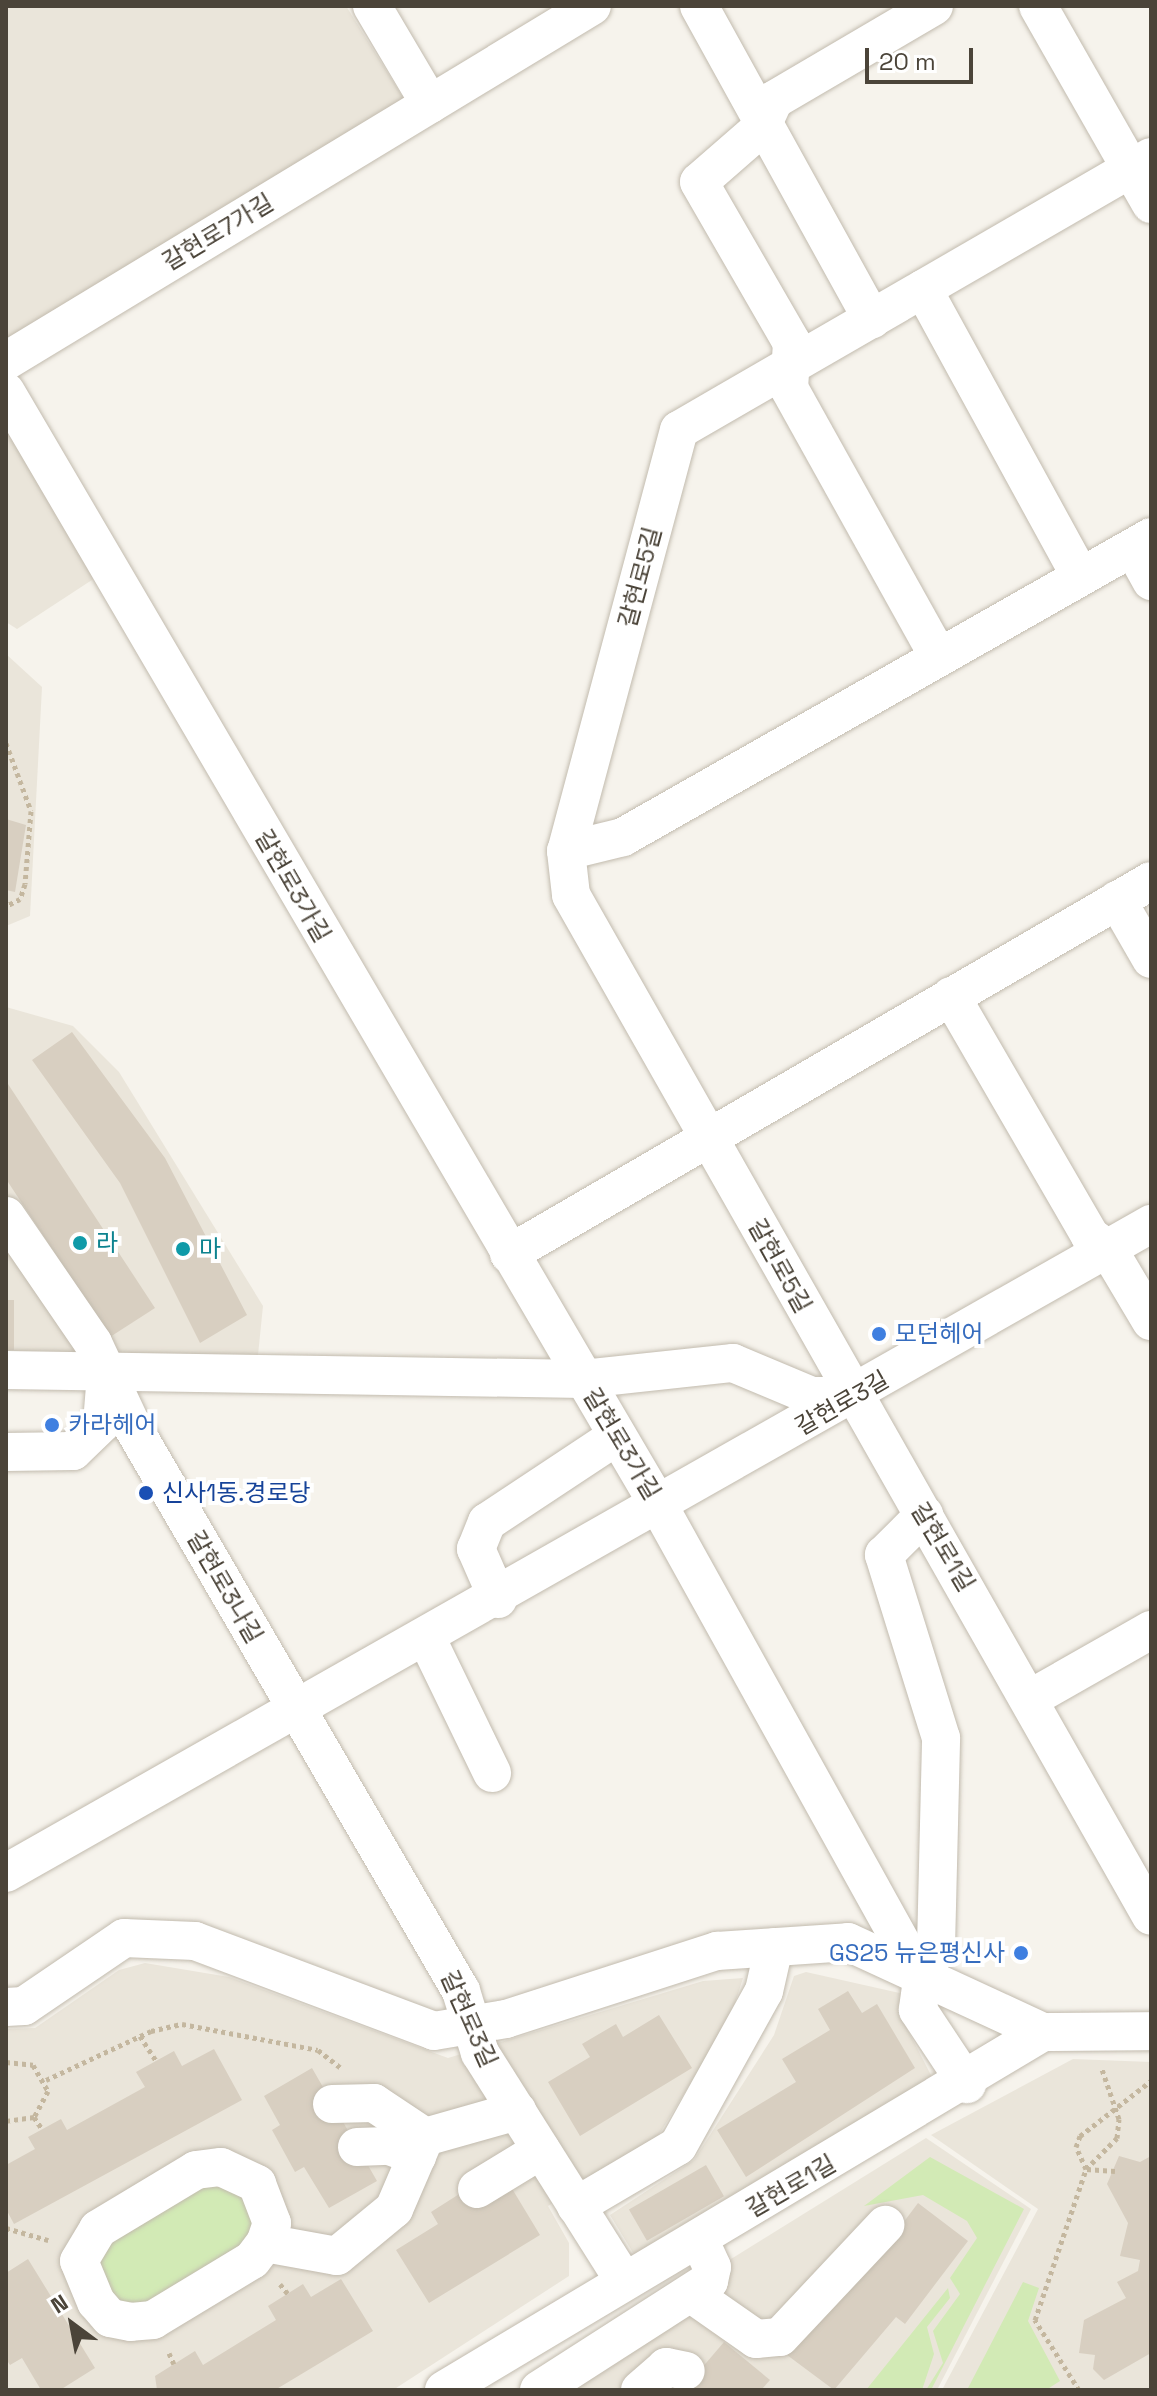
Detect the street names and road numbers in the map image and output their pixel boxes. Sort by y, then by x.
street label: 갈현로7가길 [157,188,279,276]
street label: 갈현로5길 [613,524,667,630]
street label: 갈현로3가길 [249,825,337,947]
street label: 갈현로5길 [743,1214,817,1318]
street label: 갈현로3길 [790,1365,894,1441]
street label: 갈현로3가길 [577,1383,667,1505]
street label: 갈현로1길 [905,1497,981,1597]
street label: 갈현로3나길 [181,1526,269,1648]
street label: 갈현로3길 [435,1966,503,2072]
street label: 갈현로1길 [741,2149,841,2223]

